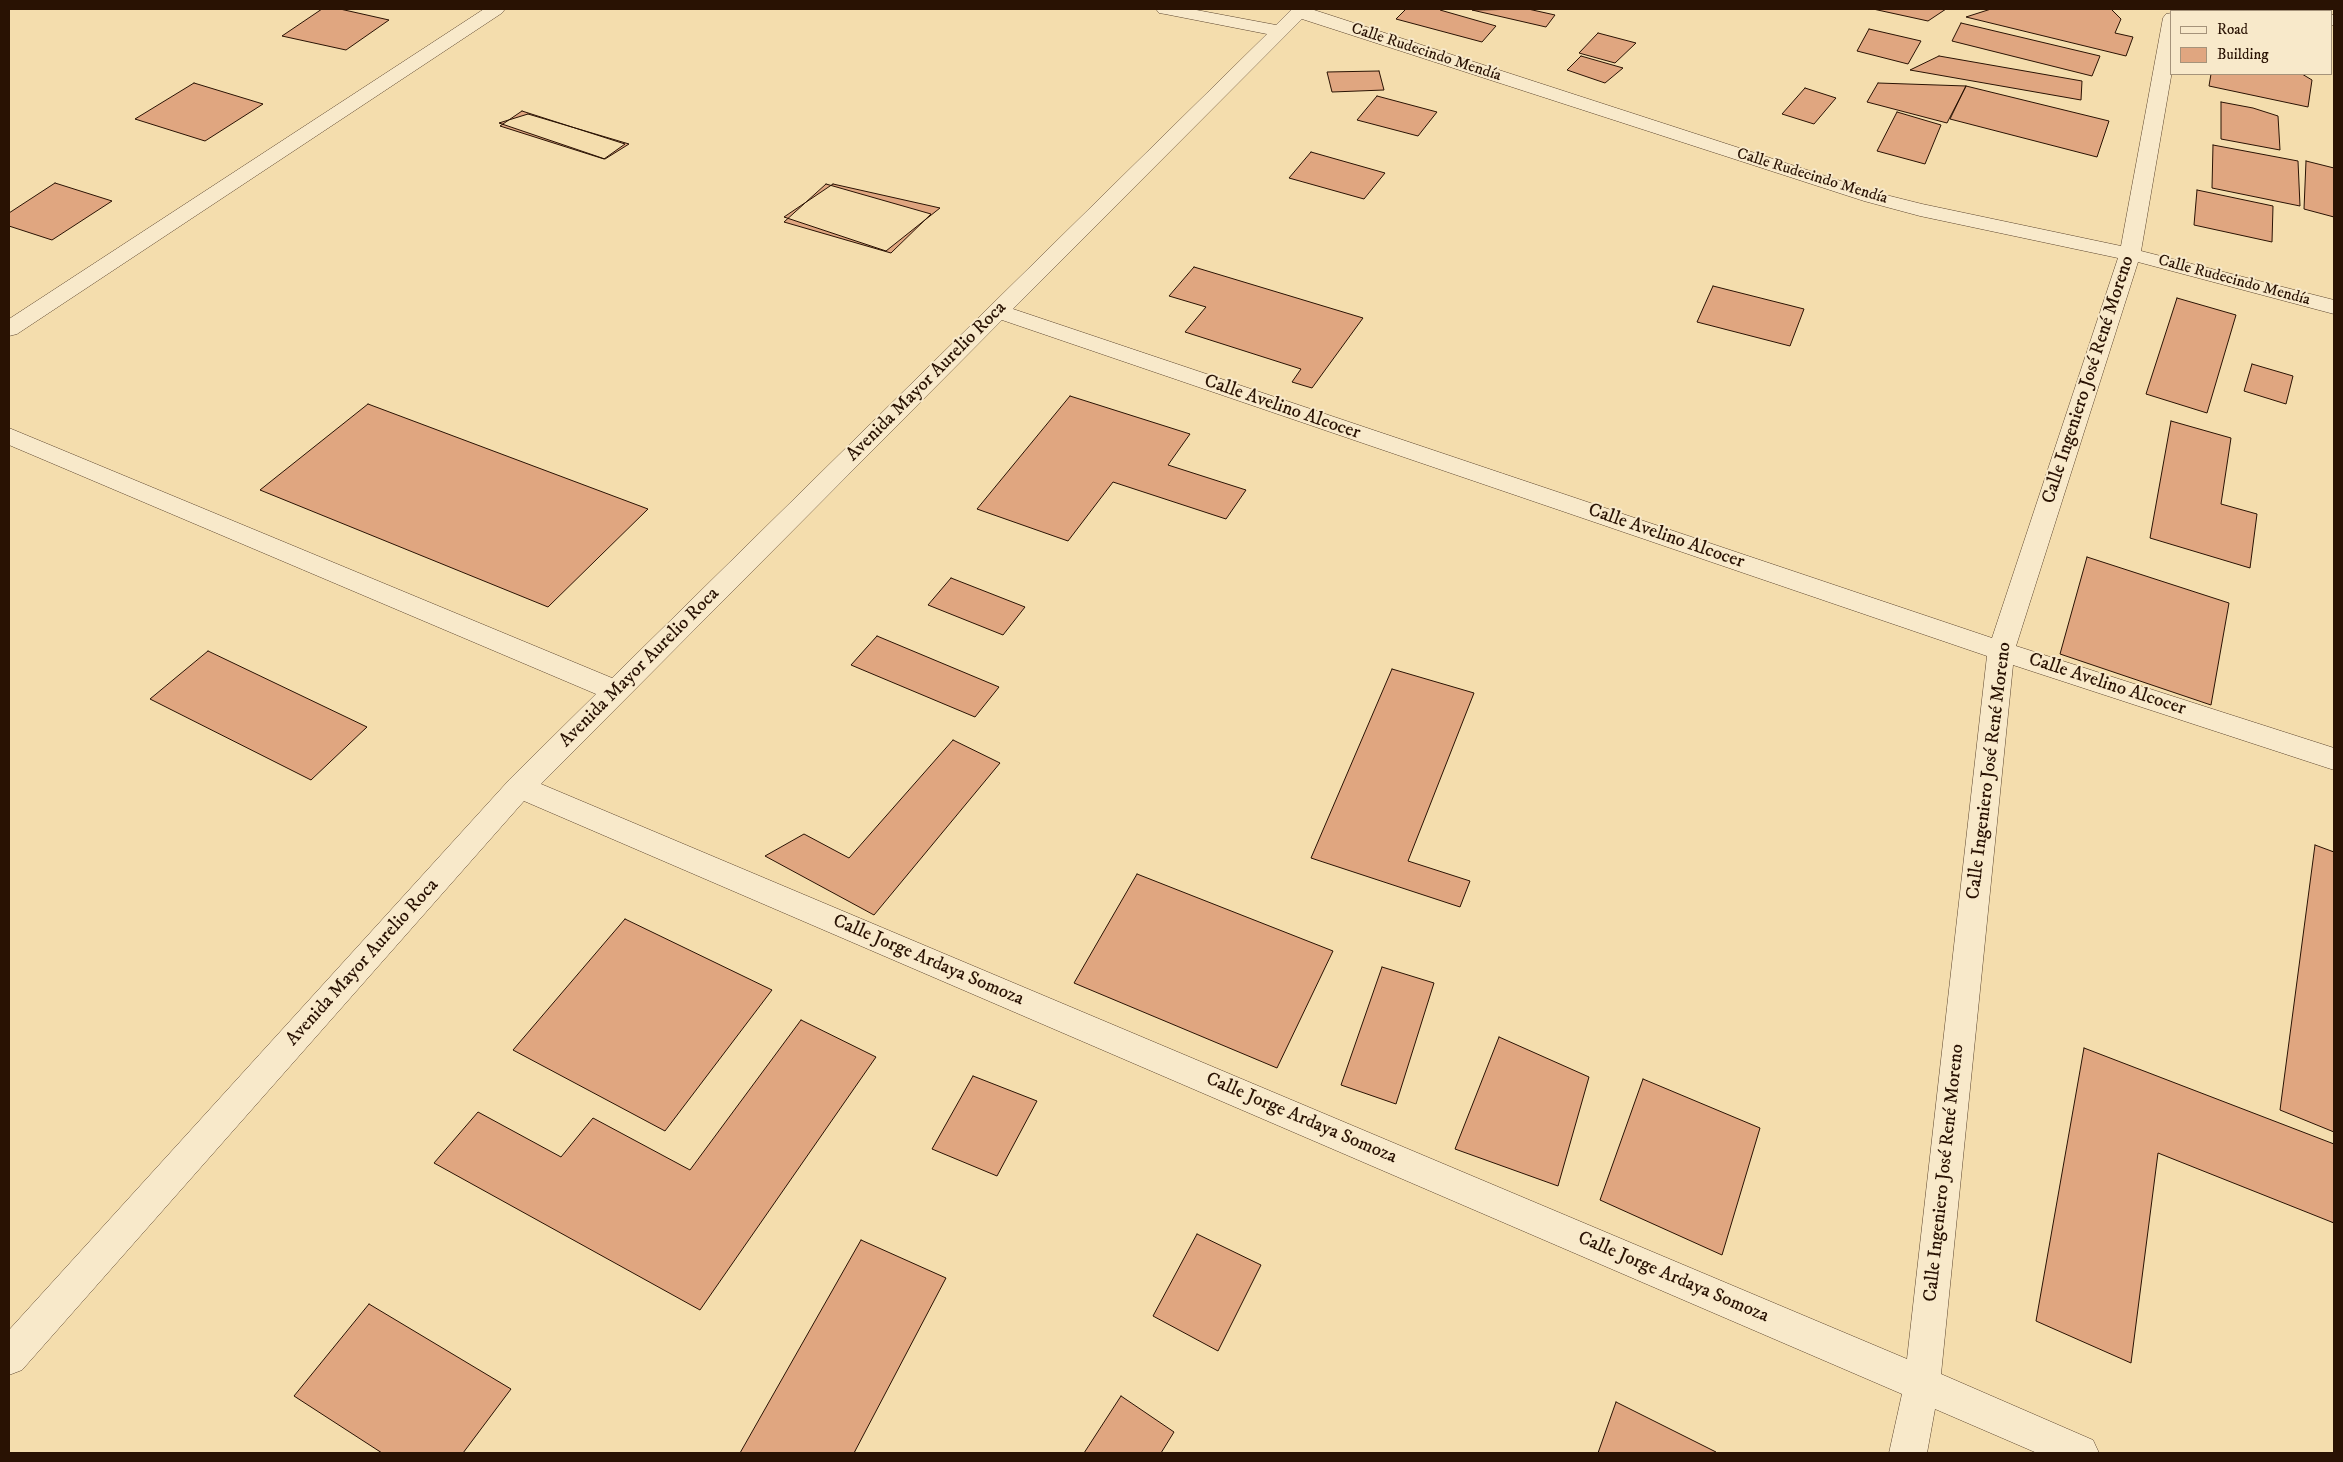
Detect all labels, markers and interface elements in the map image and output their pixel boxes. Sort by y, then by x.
legend [2170,10,2333,75]
street label: Calle Rudecindo Mendía [1348,20,1504,86]
text: Road [2217,20,2248,39]
text: Building [2217,45,2269,64]
street label: Calle Rudecindo Mendía [1734,145,1890,209]
street label: Calle Rudecindo Mendía [2156,251,2312,311]
street label: Calle Ingeniero José René Moreno [2038,253,2140,507]
street label: Avenida Mayor Aurelio Roca [842,297,1012,467]
street label: Calle Avelino Alcocer [1201,371,1363,445]
street label: Calle Avelino Alcocer [1585,500,1747,574]
street label: Avenida Mayor Aurelio Roca [555,583,725,753]
street label: Calle Ingeniero José René Moreno [1963,641,2017,901]
street label: Calle Avelino Alcocer [2026,649,2188,721]
street label: Avenida Mayor Aurelio Roca [282,875,444,1051]
street label: Calle Jorge Ardaya Somoza [829,910,1027,1012]
street label: Calle Ingeniero José René Moreno [1920,1043,1970,1303]
street label: Calle Jorge Ardaya Somoza [1202,1068,1400,1170]
street label: Calle Jorge Ardaya Somoza [1574,1227,1772,1329]

